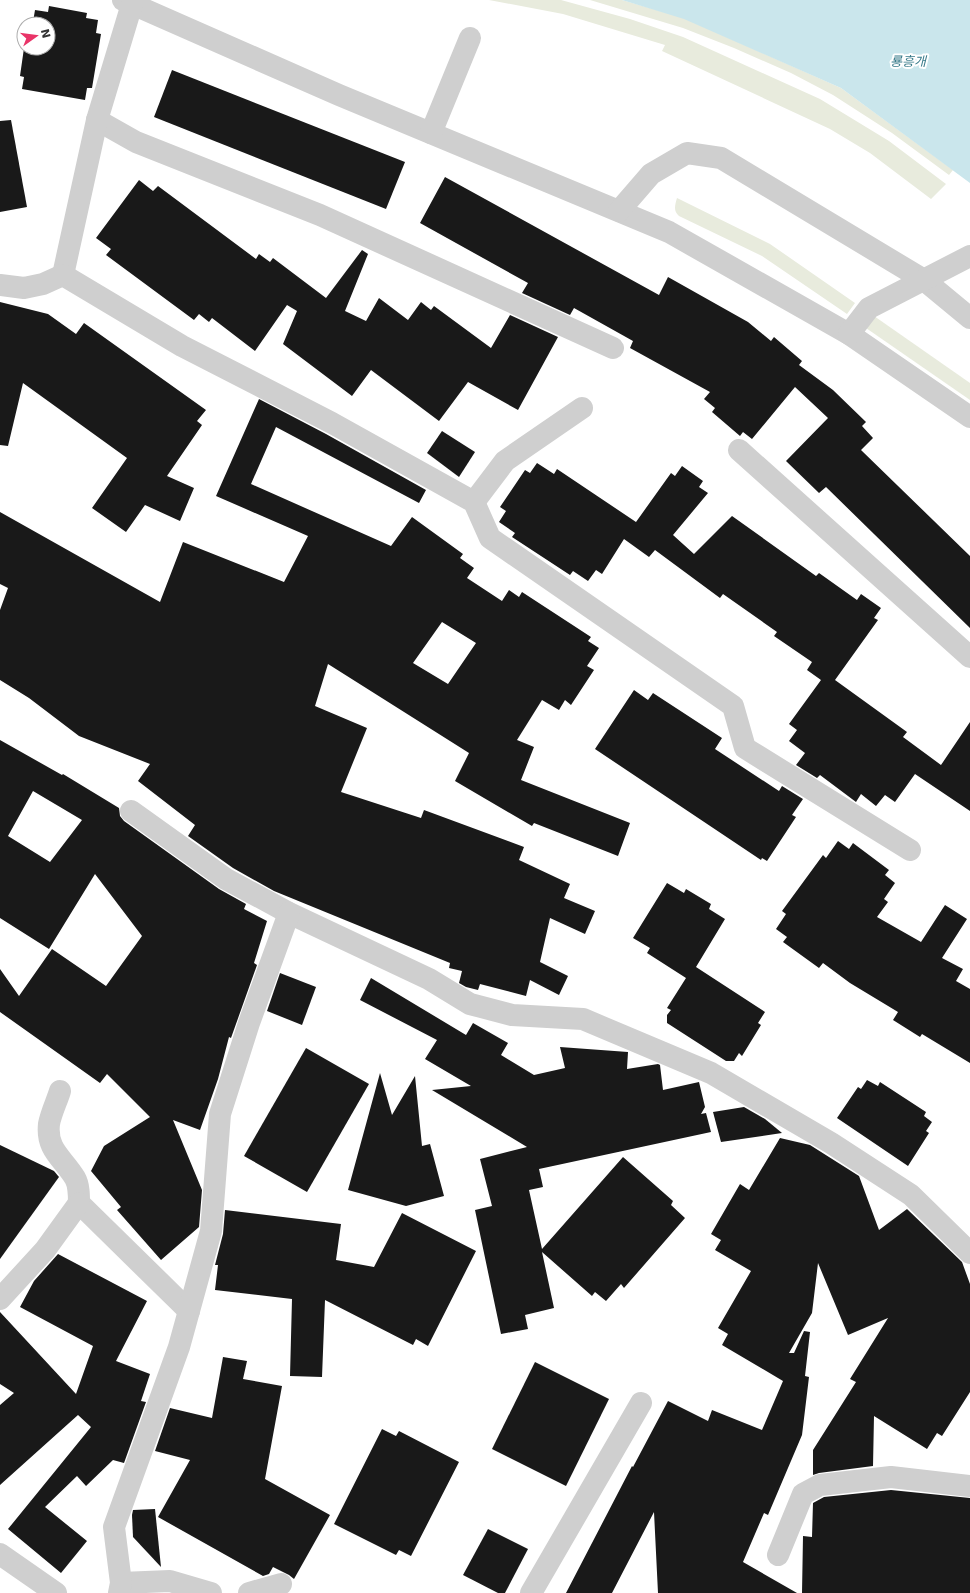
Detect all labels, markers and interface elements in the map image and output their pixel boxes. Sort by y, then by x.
north arrow [16,16,56,56]
text: N [38,28,53,40]
water label: 룡흥개 [890,54,928,69]

